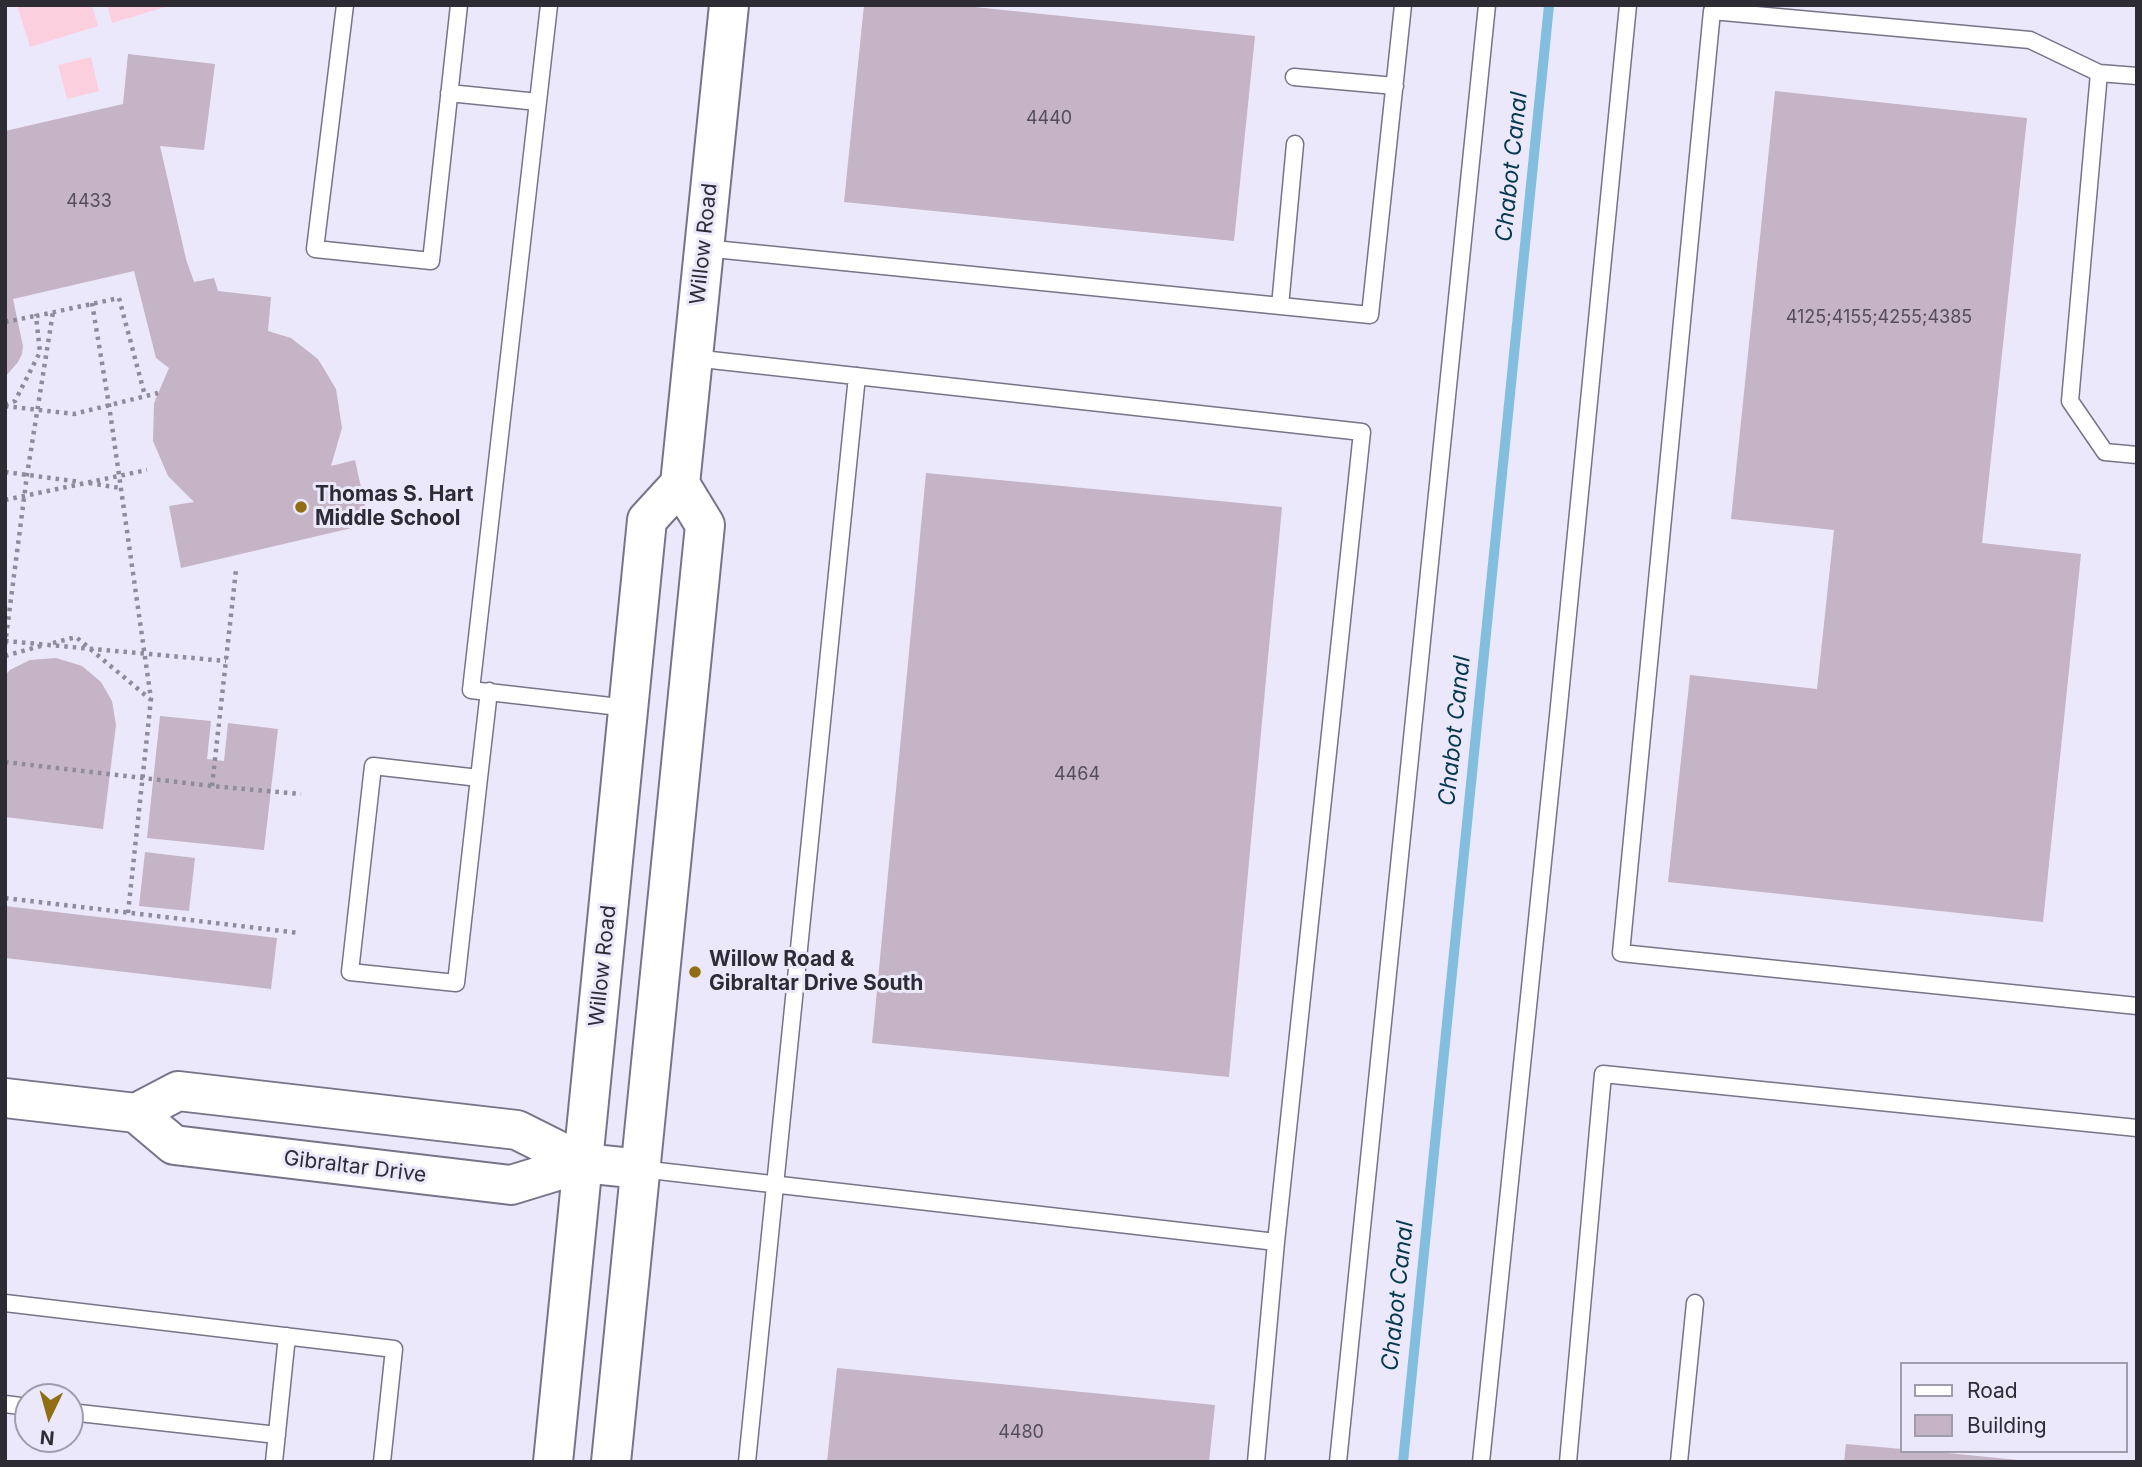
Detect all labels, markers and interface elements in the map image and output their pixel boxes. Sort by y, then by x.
water label: Chabot Canal [1490,91,1534,243]
house number: 4440 [1026,108,1072,130]
street label: Willow Road [685,182,723,306]
house number: 4433 [66,191,112,213]
house number: 4125;4155;4255;4385 [1786,307,1972,329]
place label: Thomas S. Hart Middle School [315,482,473,532]
marker: Thomas S. Hart Middle School [293,499,309,515]
water label: Chabot Canal [1433,655,1477,807]
house number: 4464 [1054,764,1100,786]
street label: Willow Road [584,904,622,1028]
place label: Willow Road & Gibraltar Drive South [709,947,923,997]
marker: Willow Road & Gibraltar Drive South [687,964,703,980]
street label: Gibraltar Drive [282,1146,428,1188]
water label: Chabot Canal [1376,1220,1420,1372]
legend [1900,1362,2128,1453]
text: Road [1967,1378,2018,1403]
north arrow [14,1383,84,1453]
text: Building [1967,1413,2047,1438]
house number: 4480 [998,1422,1044,1444]
text: N [39,1425,56,1450]

